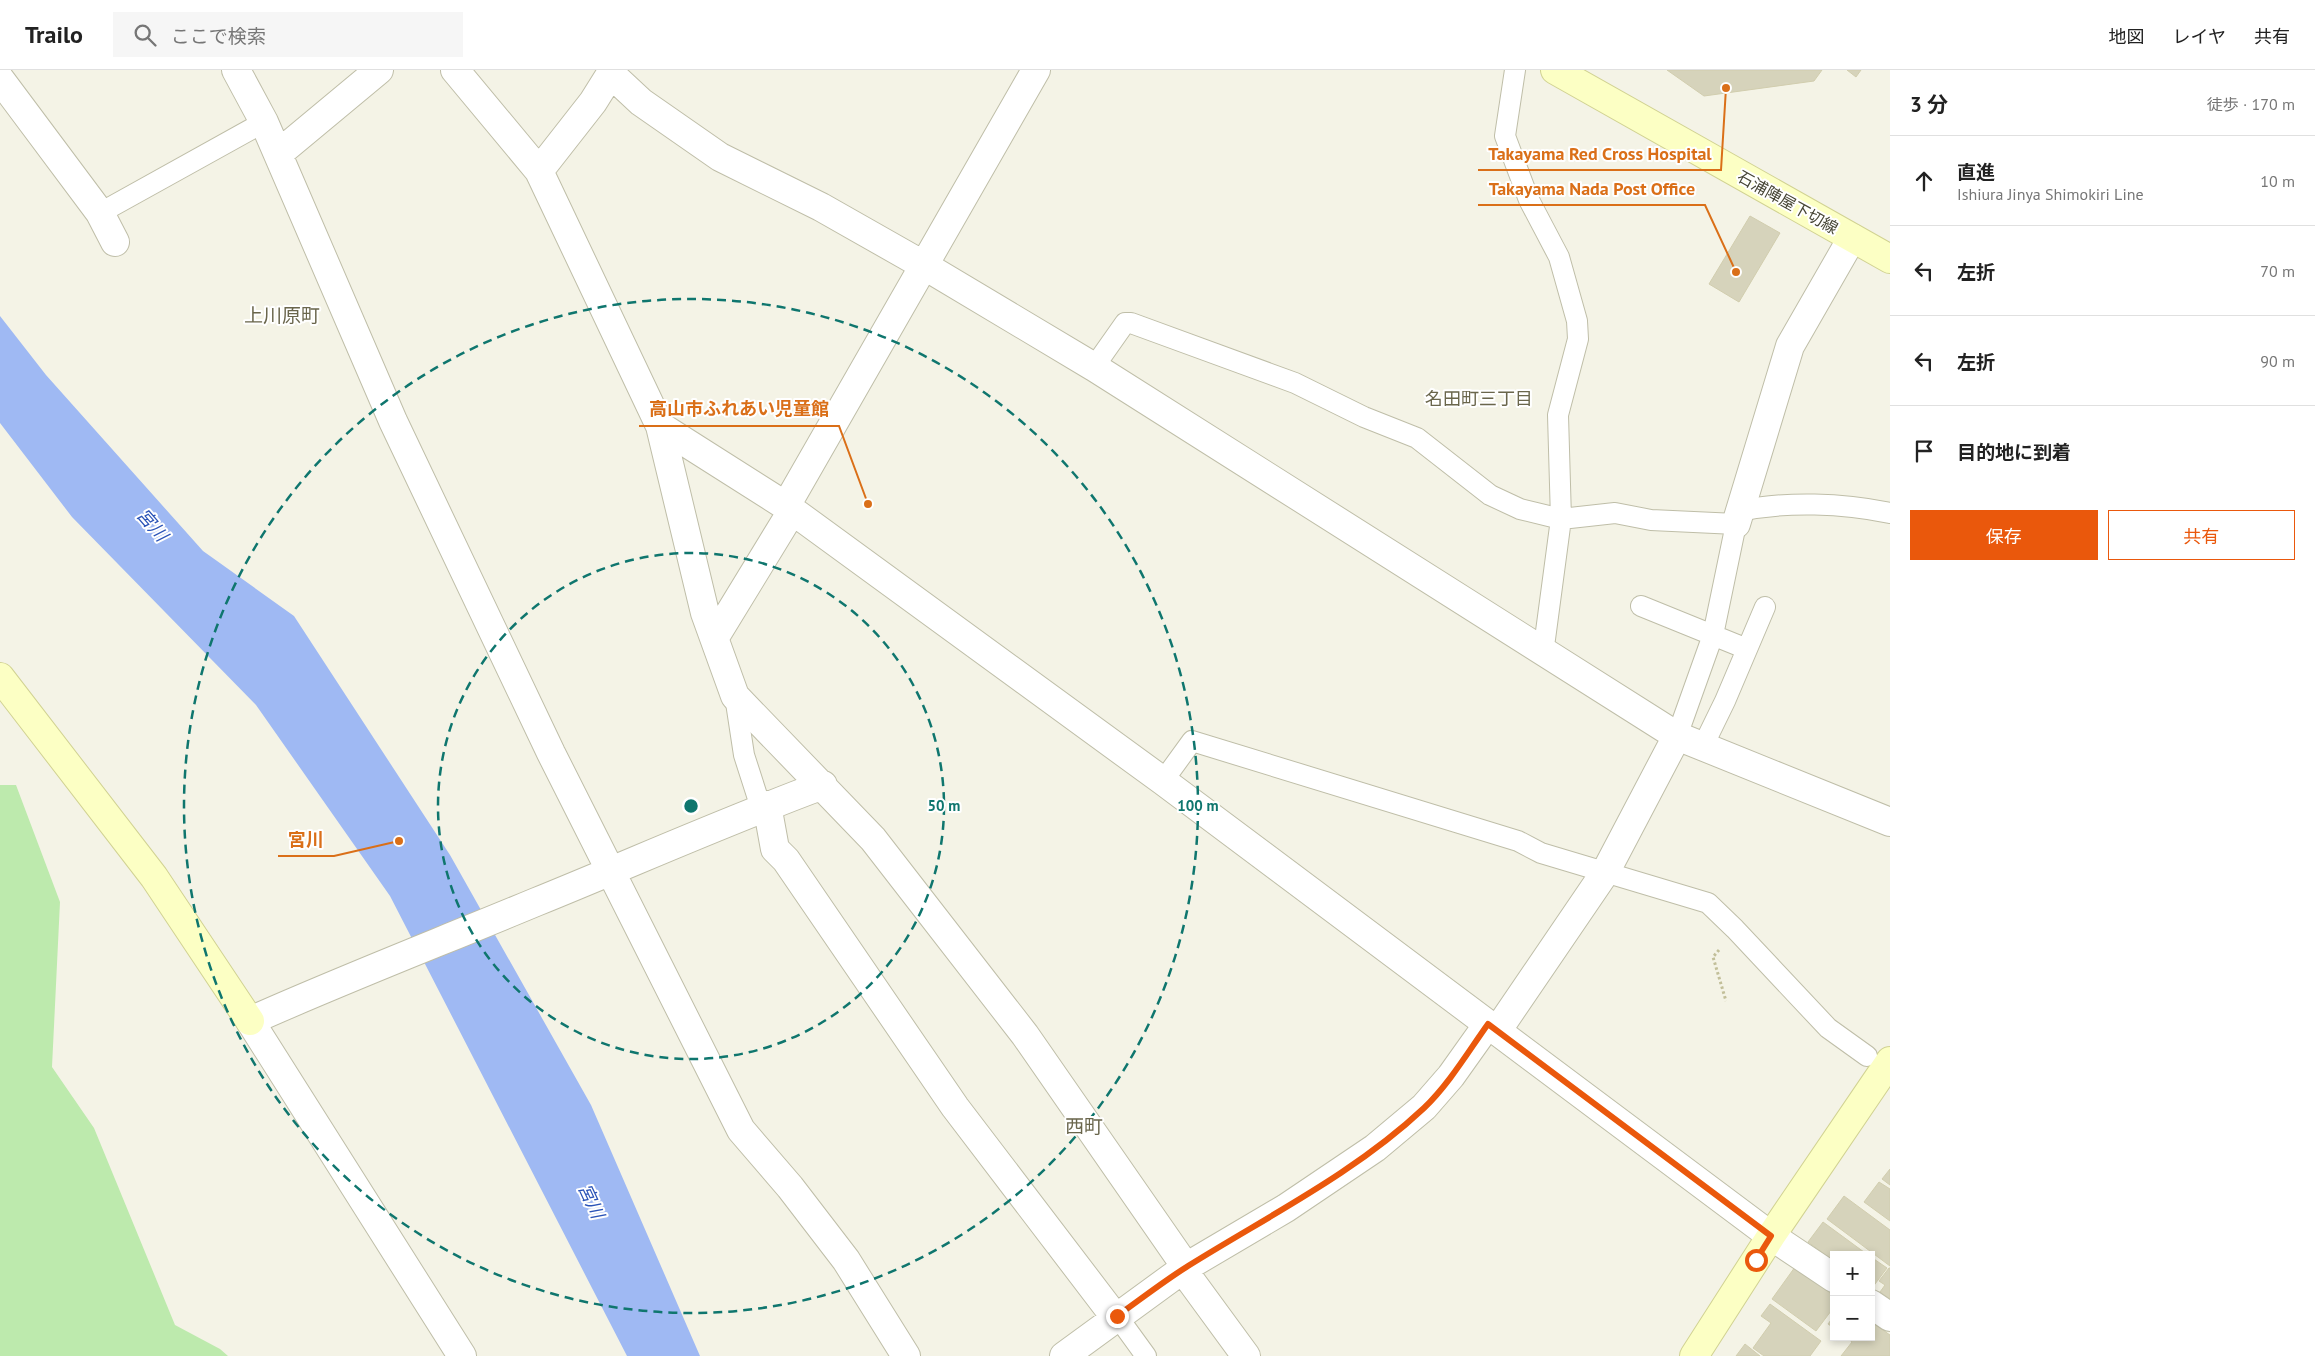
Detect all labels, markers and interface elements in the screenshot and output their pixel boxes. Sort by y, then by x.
search box [113,12,463,57]
text: Trailo [25,19,83,50]
icon: search [131,21,159,49]
text: ここで検索 [171,24,266,48]
text: 地図 [2109,25,2145,48]
text: レイヤ [2173,25,2226,48]
text: 共有 [2254,25,2290,48]
text: 3 分 [1910,91,1948,118]
text: 徒歩 · 170 m [2207,94,2295,114]
callout: Takayama Red Cross Hospital [1478,137,1721,170]
text: Takayama Red Cross Hospital [1488,142,1712,165]
text: 直進 [1957,160,1995,184]
street label: 石浦陣屋下切線 [1734,166,1842,238]
icon: ahead [1910,167,1938,195]
text: 10 m [2260,171,2295,191]
callout: Takayama Nada Post Office [1478,172,1705,205]
text: Takayama Nada Post Office [1489,177,1695,200]
text: Ishiura Jinya Shimokiri Line [1957,184,2144,204]
icon: left [1910,257,1938,285]
text: 左折 [1957,260,1995,284]
text: 70 m [2260,261,2295,281]
district label: 上川原町 [244,303,320,327]
icon: left [1910,347,1938,375]
text: 左折 [1957,350,1995,374]
text: 90 m [2260,351,2295,371]
district label: 名田町三丁目 [1425,387,1533,410]
callout: 高山市ふれあい児童館 [639,393,839,426]
text: 高山市ふれあい児童館 [649,397,829,420]
icon: arrive [1910,437,1938,465]
text: 目的地に到着 [1957,440,2071,464]
water label: 宮川 [132,504,174,547]
button: 保存 [1910,510,2098,560]
button: 共有 [2108,510,2295,560]
text: 50 m [928,796,960,815]
text: 100 m [1177,796,1219,815]
centre of rings [682,797,700,815]
callout: 宮川 [278,823,334,856]
text: 宮川 [288,828,324,851]
district label: 西町 [1065,1114,1103,1138]
water label: 宮川 [573,1180,610,1224]
route start [1745,1249,1768,1272]
map controls [1830,1251,1875,1341]
button: + [1830,1251,1875,1296]
button: − [1830,1296,1875,1341]
route end [1106,1305,1129,1328]

